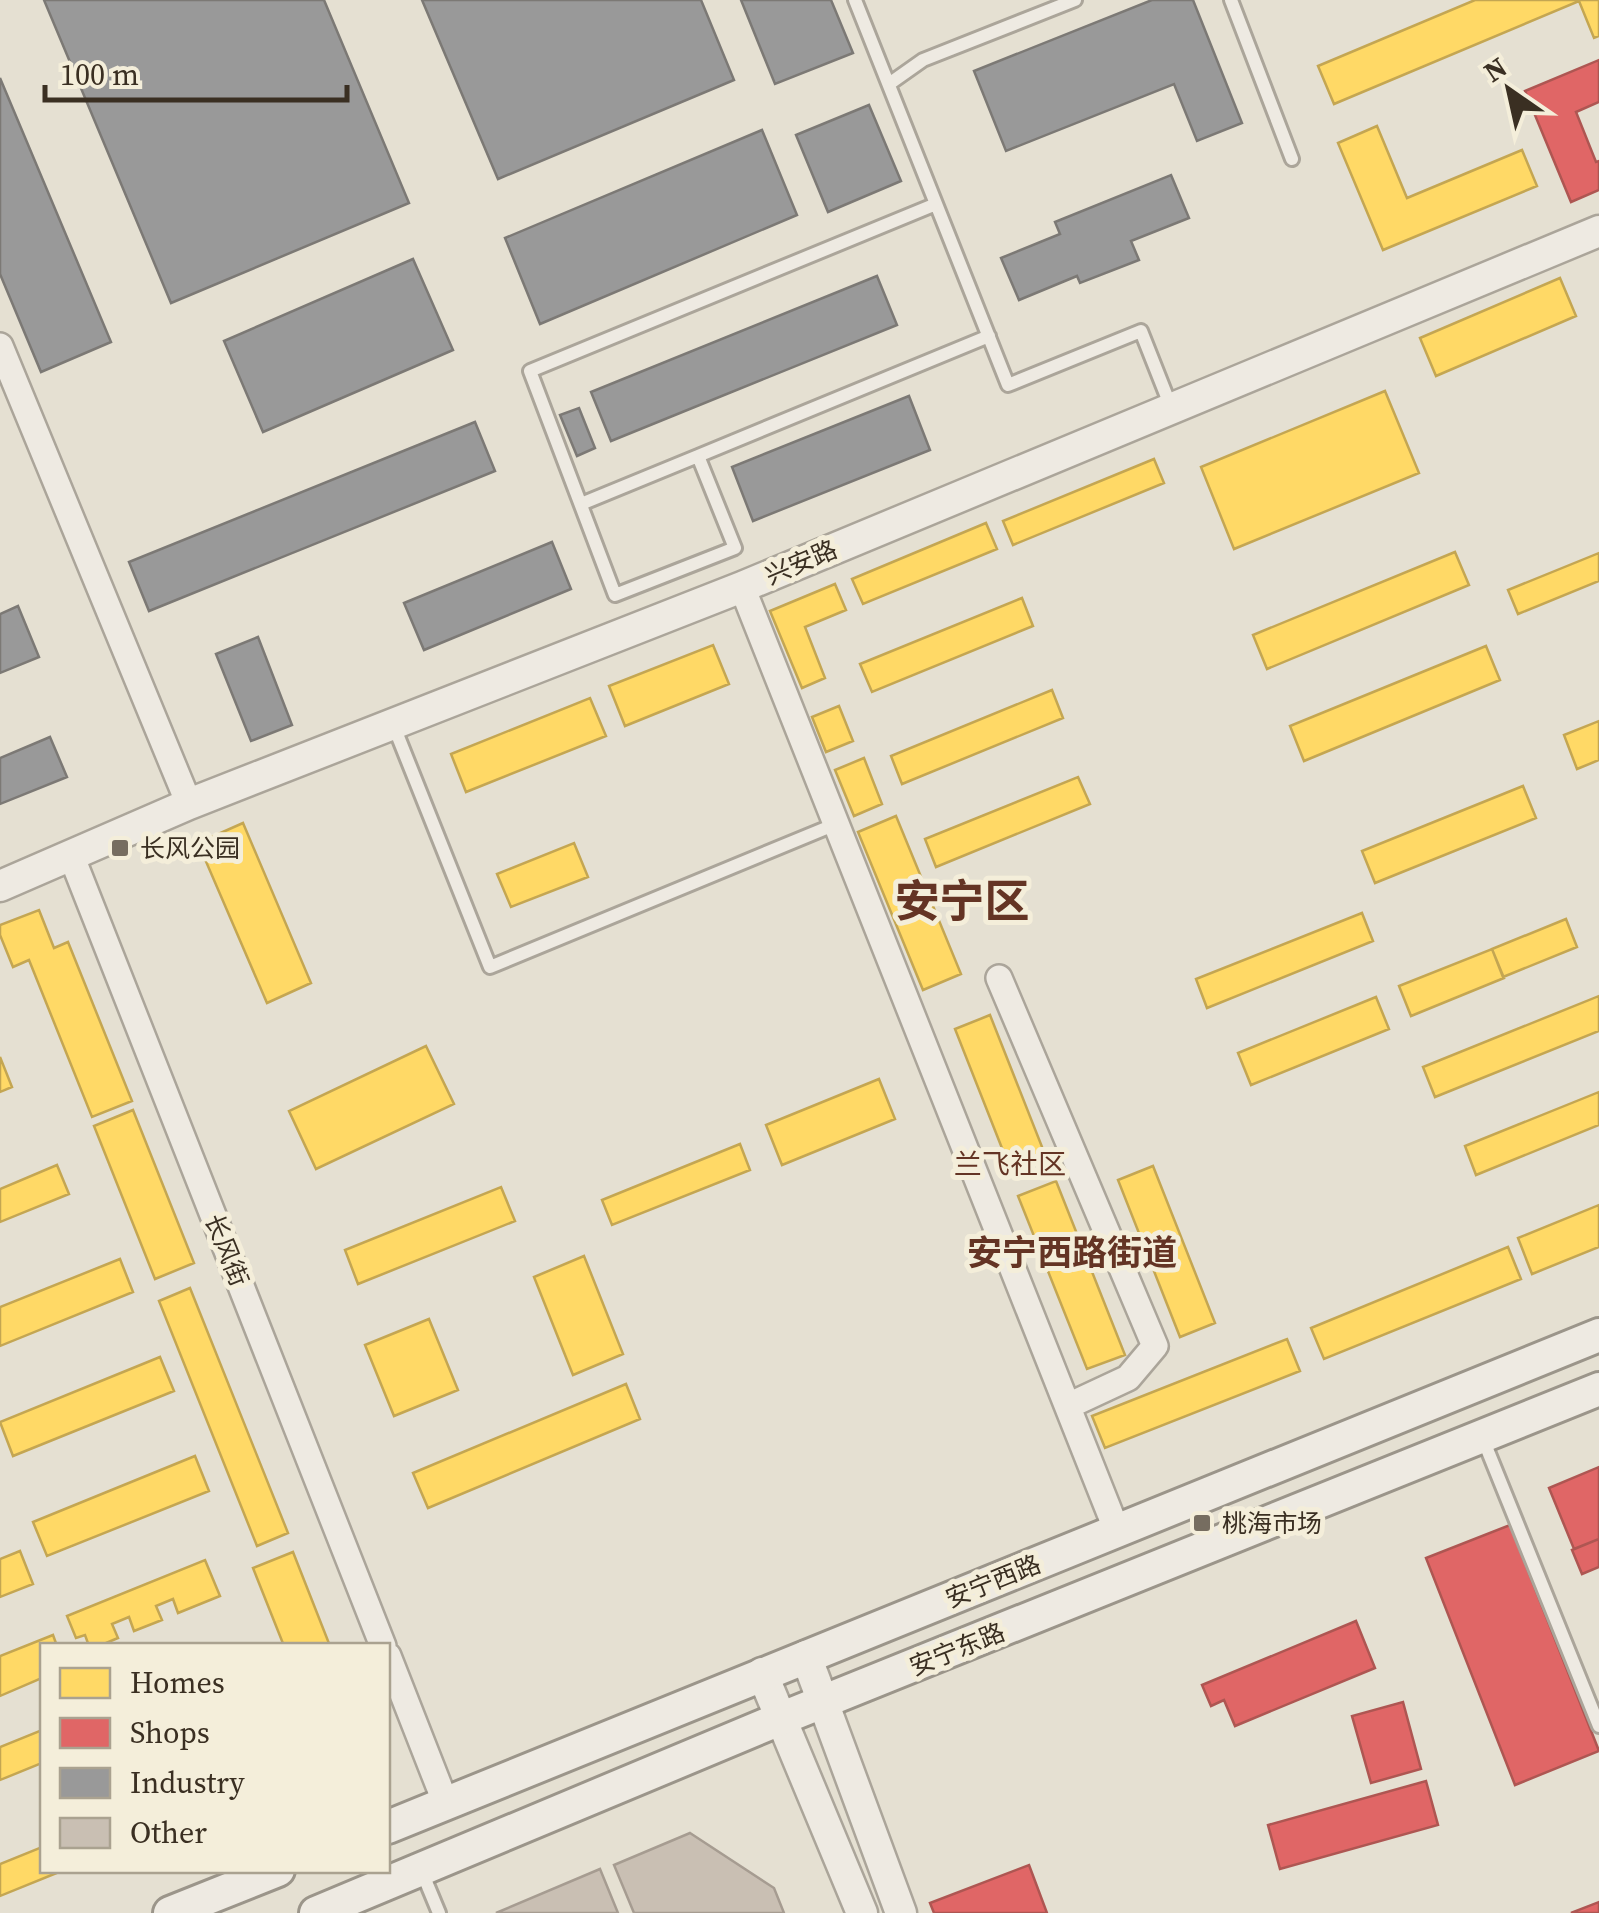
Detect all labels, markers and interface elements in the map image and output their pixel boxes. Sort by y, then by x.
scale bar [45,40,348,102]
north arrow [1459,40,1559,140]
text: N [1476,48,1514,91]
text: 100 m [60,54,139,95]
street label: 兴安路 [760,532,842,592]
place label: 长风公园 [140,831,240,865]
marker: 长风公园 [109,837,131,859]
district label: 安宁区 [894,870,1030,932]
district label: 兰飞社区 [954,1145,1066,1183]
street label: 长风街 [197,1209,257,1291]
district label: 安宁西路街道 [967,1229,1177,1277]
place label: 桃海市场 [1222,1506,1322,1540]
marker: 桃海市场 [1191,1512,1213,1534]
street label: 安宁西路 [940,1547,1046,1615]
street label: 安宁东路 [904,1615,1010,1683]
legend [40,1643,390,1873]
text: Homes [130,1662,225,1703]
text: Shops [130,1712,210,1753]
text: Industry [130,1762,245,1803]
text: Other [130,1812,207,1853]

